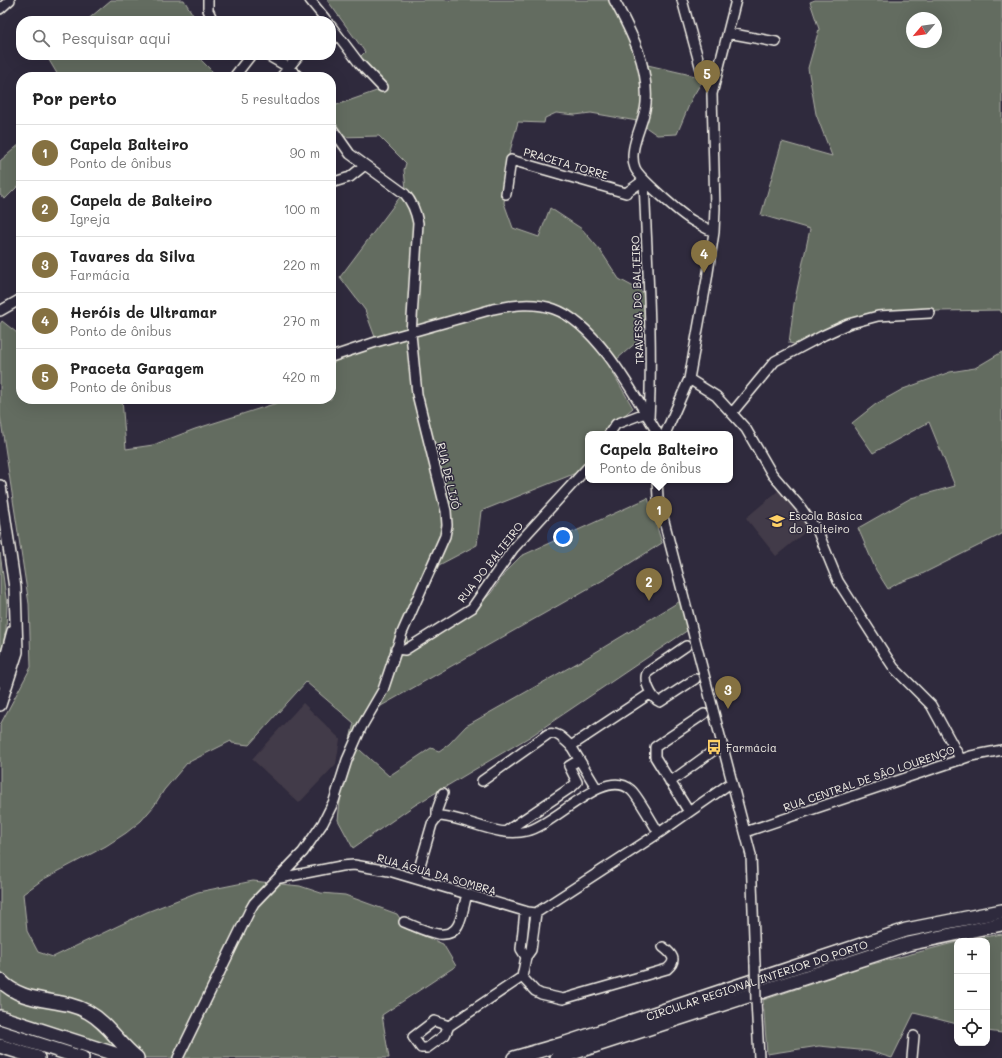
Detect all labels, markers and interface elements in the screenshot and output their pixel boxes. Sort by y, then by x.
north arrow [906,12,942,48]
search box [16,16,336,60]
icon: search [30,27,52,49]
text: Pesquisar aqui [62,28,171,48]
pin: 5 [694,60,720,93]
text: Por perto [32,87,116,109]
text: 5 resultados [241,90,320,107]
text: Capela Balteiro [70,134,188,154]
text: 1 [42,144,48,161]
text: 90 m [290,144,320,161]
street label: PRACETA TORRE [522,144,610,182]
text: Ponto de ônibus [70,154,172,171]
text: Capela de Balteiro [70,190,212,210]
text: 2 [41,200,49,217]
text: 100 m [284,200,320,217]
text: Igreja [70,210,110,227]
street label: TRAVESSA DO BALTEIRO [627,235,647,365]
pin: 4 [691,240,717,273]
text: Tavares da Silva [70,246,195,266]
text: 3 [41,256,49,273]
text: 220 m [283,256,320,273]
text: Farmácia [70,266,130,283]
text: Heróis de Ultramar [70,302,217,322]
text: 4 [41,312,49,329]
text: 270 m [283,312,320,329]
text: Ponto de ônibus [70,322,172,339]
text: Praceta Garagem [70,358,204,378]
text: 5 [41,368,49,385]
text: 420 m [283,368,320,385]
text: Ponto de ônibus [70,378,172,395]
popup [585,431,733,483]
text: Capela Balteiro [600,439,718,459]
street label: RUA DE LIJÓ [434,441,464,511]
text: Ponto de ônibus [600,459,701,476]
pin: 1 [646,496,672,529]
place label: Escola Básica do Balteiro [789,508,863,536]
school or university icon: Escola Básica do Balteiro [768,512,786,530]
street label: RUA DO BALTEIRO [454,518,526,605]
your location [553,527,573,547]
pin: 2 [636,568,662,601]
pin: 3 [715,676,741,709]
bus stop icon: Farmácia [705,738,723,756]
place label: Farmácia [726,740,777,755]
street label: RUA CENTRAL DE SÃO LOURENÇO [781,741,957,814]
street label: RUA ÁGUA DA SOMBRA [376,850,498,898]
street label: CIRCULAR REGIONAL INTERIOR DO PORTO [644,936,870,1023]
map controls [954,938,990,1046]
button: + [954,938,990,974]
button: − [954,974,990,1010]
button: locate [954,1010,990,1046]

